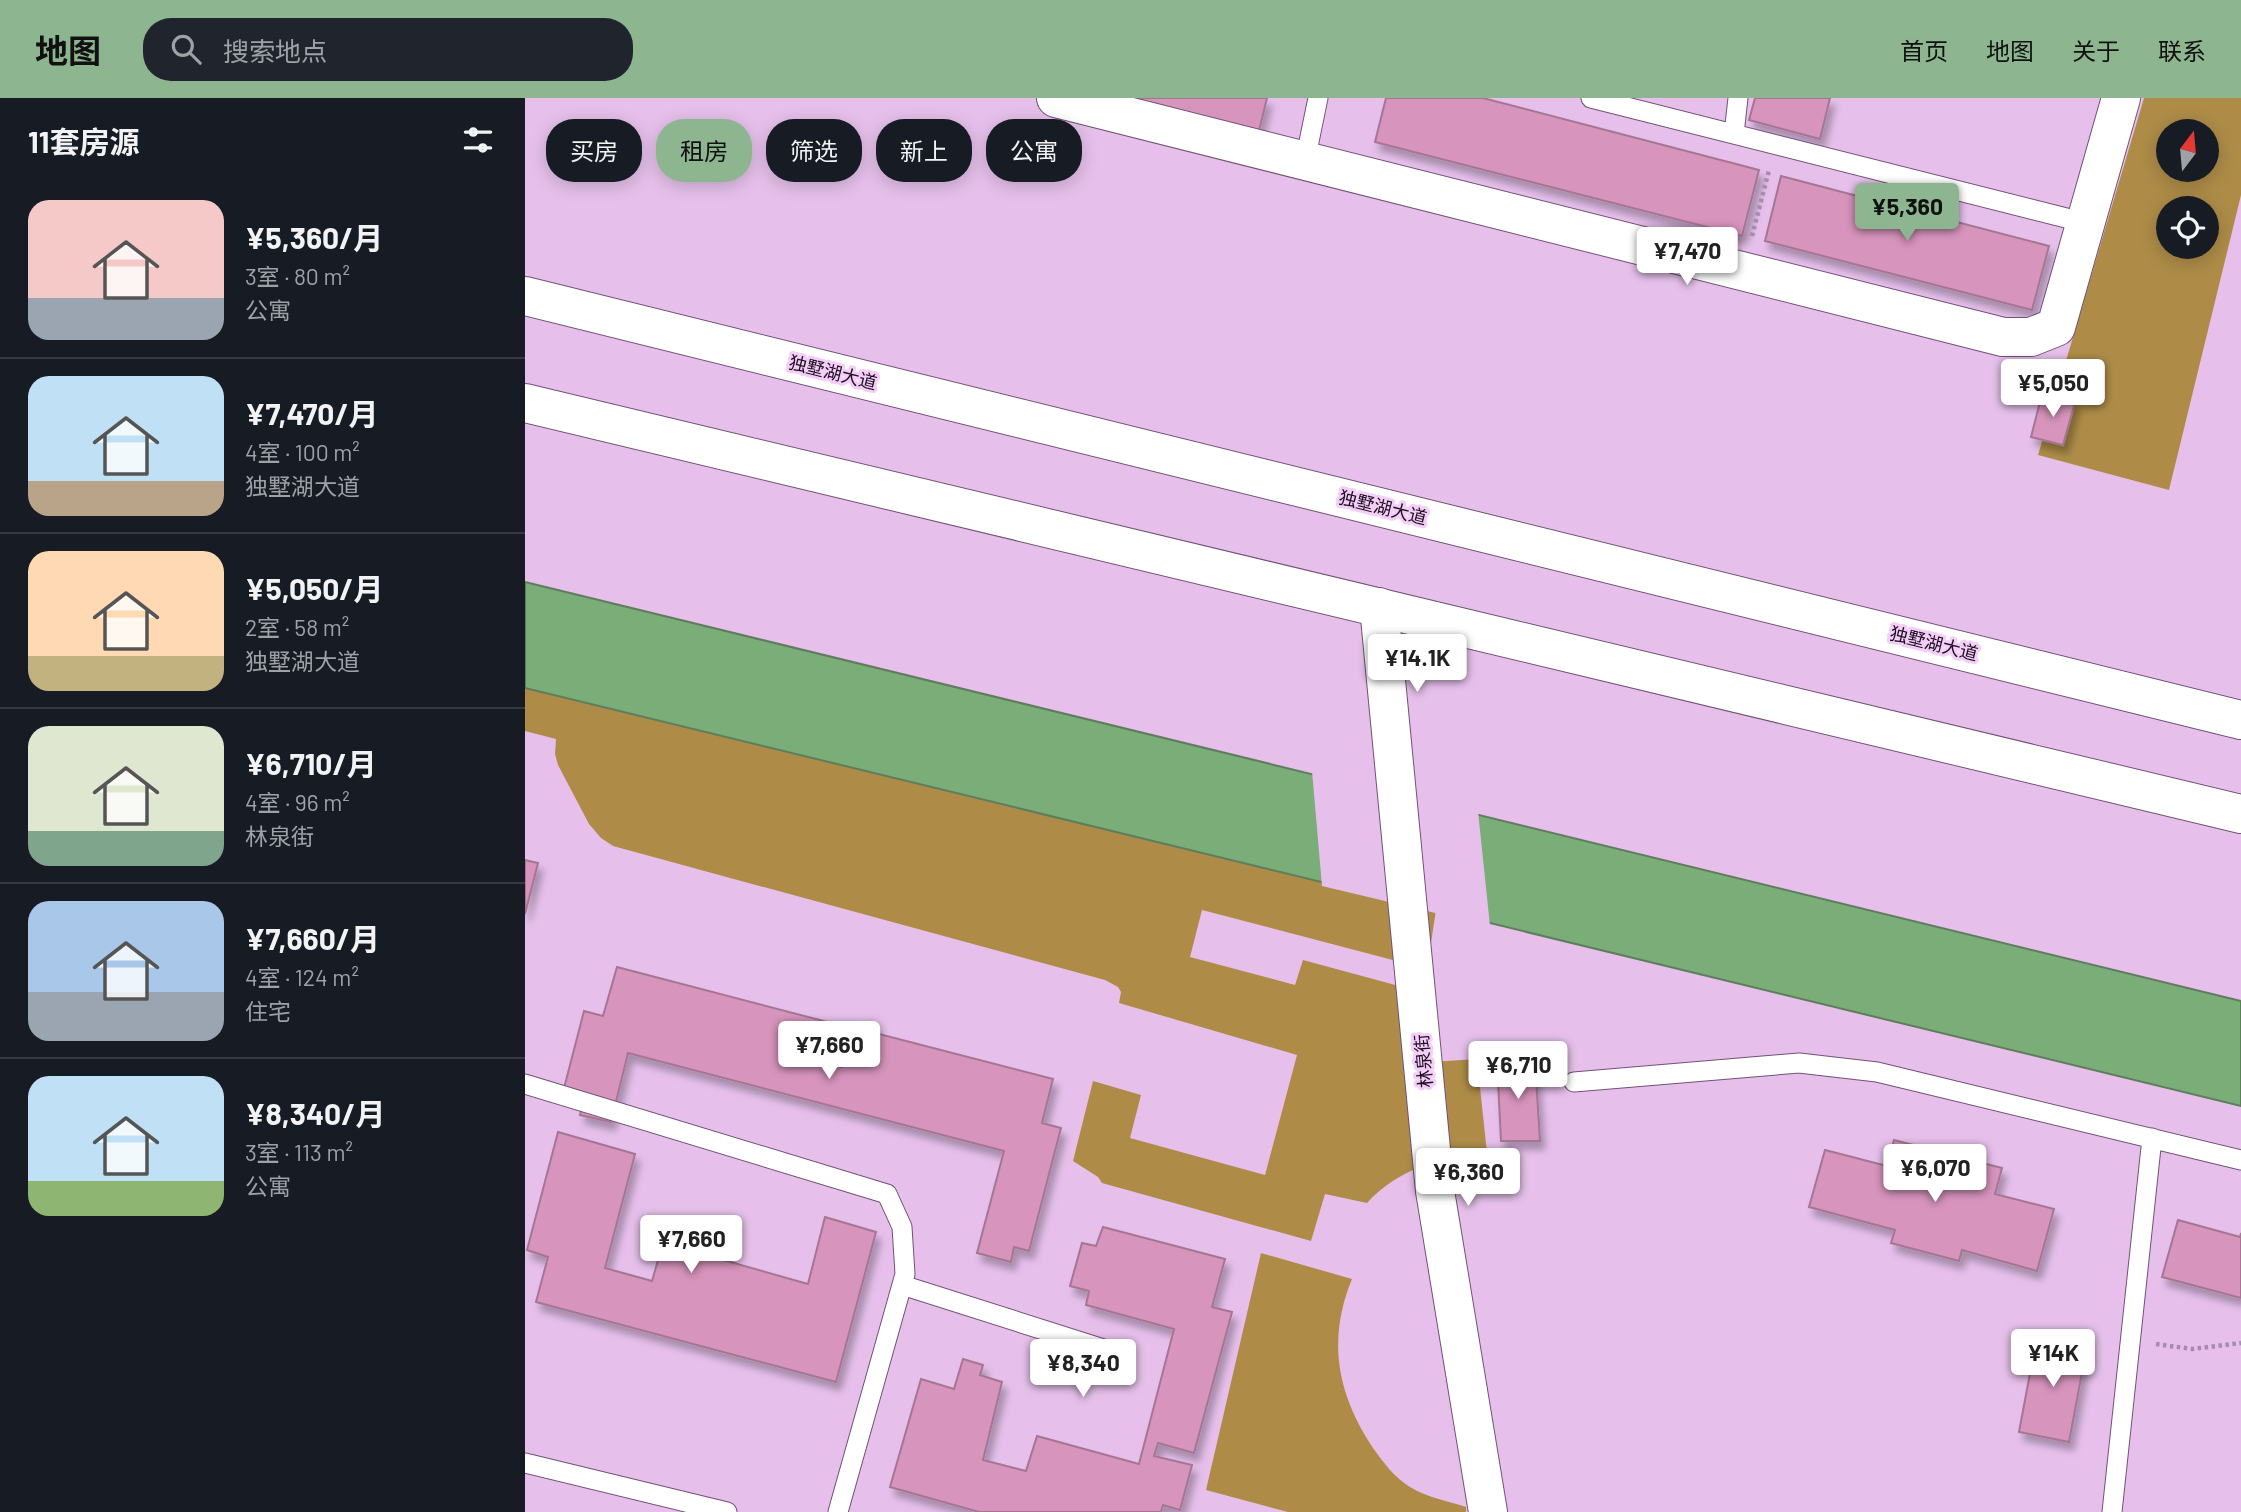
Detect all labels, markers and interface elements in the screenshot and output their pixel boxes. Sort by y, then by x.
search box [143,18,633,81]
text: 地图 [35,30,101,70]
icon: search [167,30,205,68]
text: 搜索地点 [223,35,327,66]
text: 首页 [1900,36,1948,65]
text: 地图 [1986,36,2034,65]
text: 关于 [2072,36,2120,65]
text: 联系 [2158,36,2206,65]
chip: 买房 [546,119,642,182]
chip: 租房 [656,119,752,182]
chip: 筛选 [766,119,862,182]
chip: 新上 [876,119,972,182]
chip: 公寓 [986,119,1082,182]
north arrow [2156,119,2219,182]
map controls [2156,119,2219,259]
icon: filters [459,121,497,159]
text: 11套房源 [28,123,139,159]
pin: ¥5,360 [1850,184,1964,243]
text: ¥5,360 [1871,192,1943,220]
button: locate [2156,196,2219,259]
text: ¥5,360/月 [245,219,383,255]
icon: home [84,228,168,312]
pin: ¥7,470 [1630,228,1744,287]
text: ¥7,470 [1653,236,1721,264]
text: 3室 · 80 m² [245,262,350,290]
text: 公寓 [245,296,291,324]
street label: 独墅湖大道 [787,350,879,394]
pin: ¥5,050 [1996,360,2110,419]
text: ¥5,050 [2017,368,2089,396]
text: ¥7,470/月 [245,395,379,431]
icon: home [84,404,168,488]
text: 4室 · 100 m² [245,438,360,466]
text: 独墅湖大道 [245,472,360,500]
street label: 独墅湖大道 [1337,485,1429,529]
text: ¥5,050/月 [245,570,383,606]
icon: home [84,579,168,663]
text: 2室 · 58 m² [245,613,349,641]
street label: 独墅湖大道 [1888,621,1980,665]
pin: ¥14.1K [1360,634,1474,694]
text: ¥14.1K [1384,643,1450,671]
text: 独墅湖大道 [245,647,360,675]
text: ¥6,710/月 [245,745,377,781]
icon: home [84,754,168,838]
text: 4室 · 96 m² [245,788,350,816]
text: 林泉街 [245,822,314,850]
text: ¥7,660/月 [245,920,380,956]
icon: home [84,929,168,1013]
text: 4室 · 124 m² [245,963,359,991]
text: 住宅 [245,997,291,1025]
pin: ¥7,660 [772,1021,886,1081]
text: ¥7,660 [794,1030,864,1058]
street label: 林泉街 [1410,1033,1436,1089]
pin: ¥6,710 [1461,1042,1575,1101]
text: ¥6,710 [1484,1050,1552,1078]
text: ¥8,340/月 [245,1095,385,1131]
icon: home [84,1104,168,1188]
text: 3室 · 113 m² [245,1138,353,1166]
pin: ¥6,070 [1878,1144,1992,1204]
pin: ¥6,360 [1411,1148,1525,1208]
text: ¥6,070 [1899,1153,1971,1181]
text: ¥6,360 [1432,1157,1504,1185]
text: 公寓 [245,1172,291,1200]
pin: ¥7,660 [634,1216,748,1275]
text: ¥7,660 [656,1224,726,1252]
pin: ¥14K [2012,1330,2094,1389]
text: ¥14K [2027,1338,2079,1366]
pin: ¥8,340 [1026,1340,1140,1399]
text: ¥8,340 [1046,1348,1120,1376]

